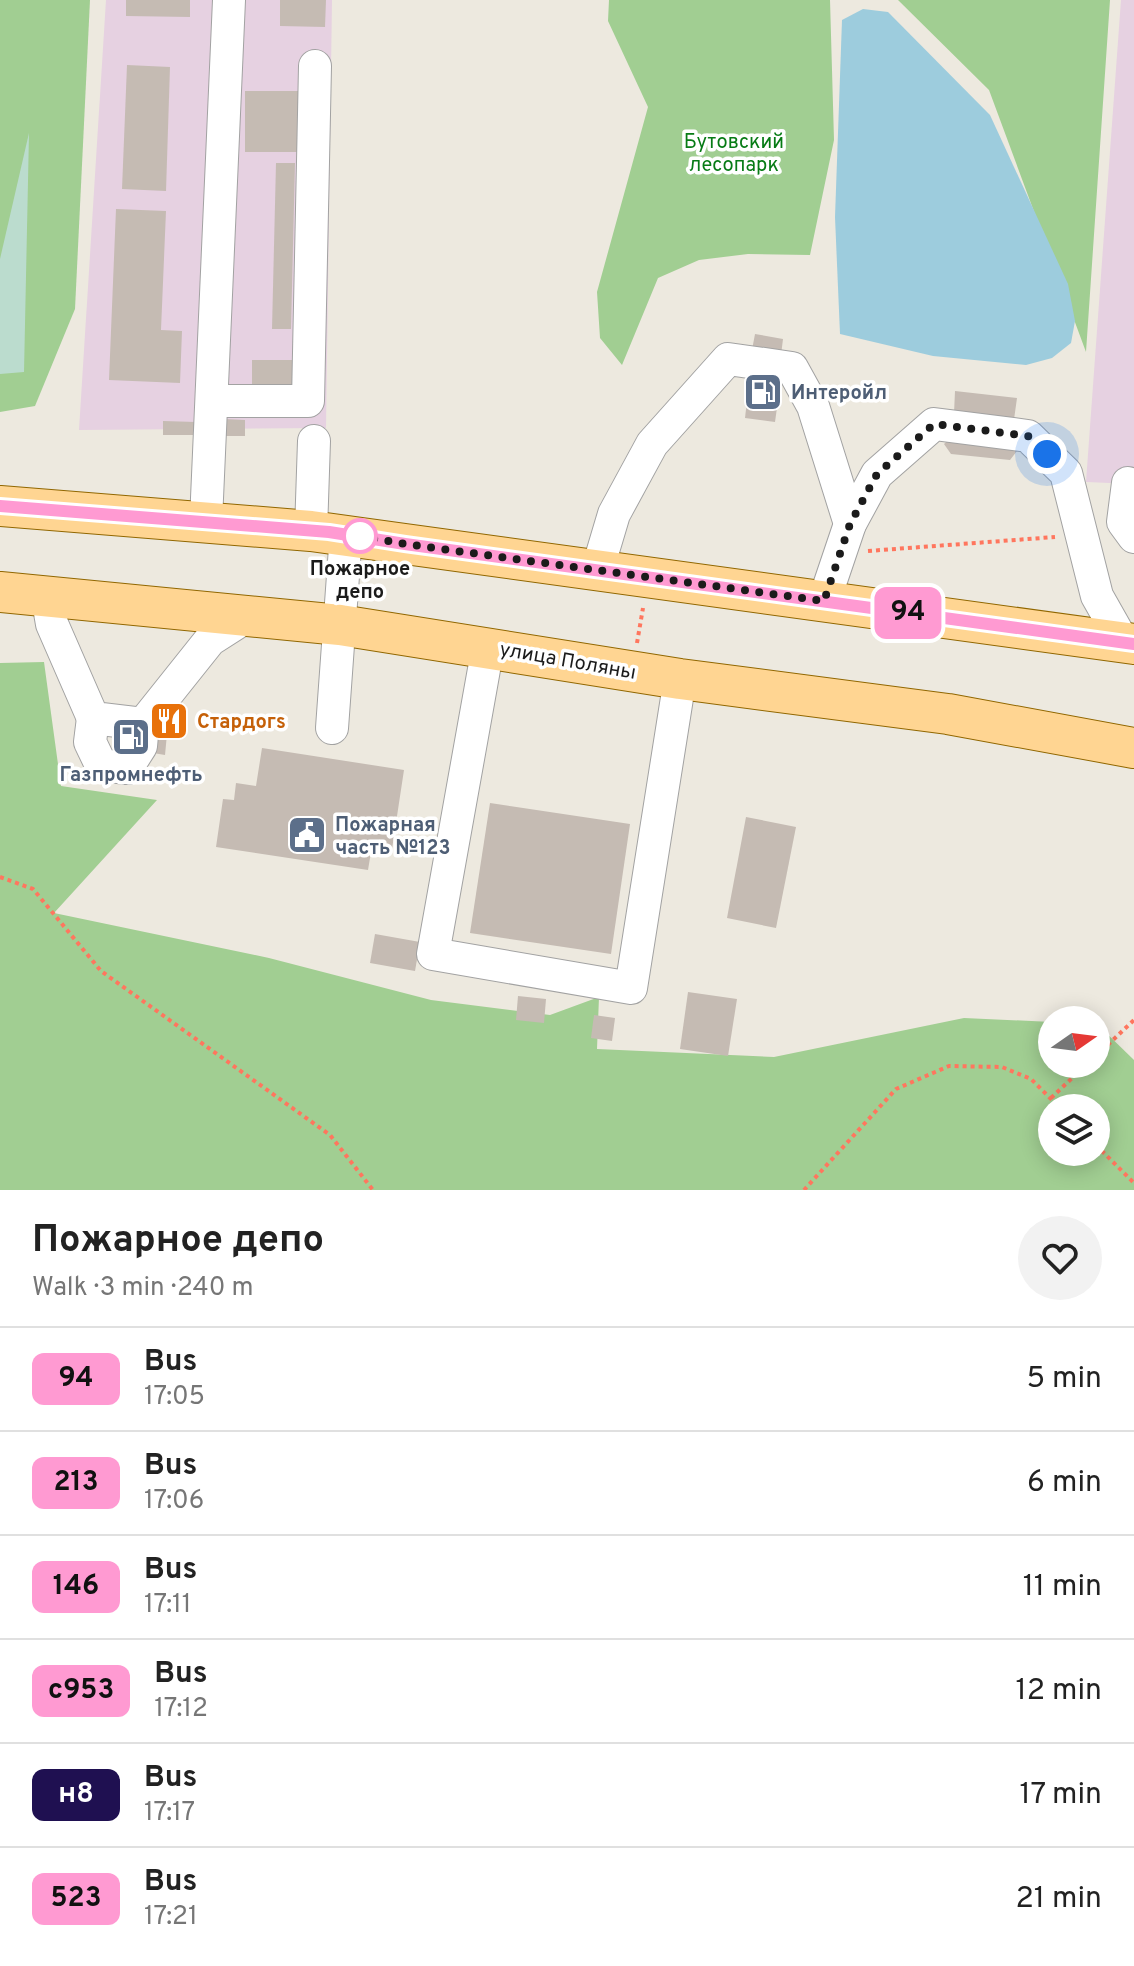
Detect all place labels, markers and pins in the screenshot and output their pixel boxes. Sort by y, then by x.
fuel station icon: Интеройл [742,371,784,413]
place label: Интеройл [791,381,887,407]
marker: Пожарное депо [343,519,377,553]
place label: Пожарное депо [310,557,410,606]
restaurant icon: Стардогs [148,700,190,742]
place label: Стардогs [197,710,286,736]
fuel station icon: Газпромнефть [110,716,152,758]
place label: Газпромнефть [59,763,203,789]
place label: Пожарная часть №123 [335,813,451,862]
public building icon: Пожарная часть №123 [286,814,328,856]

